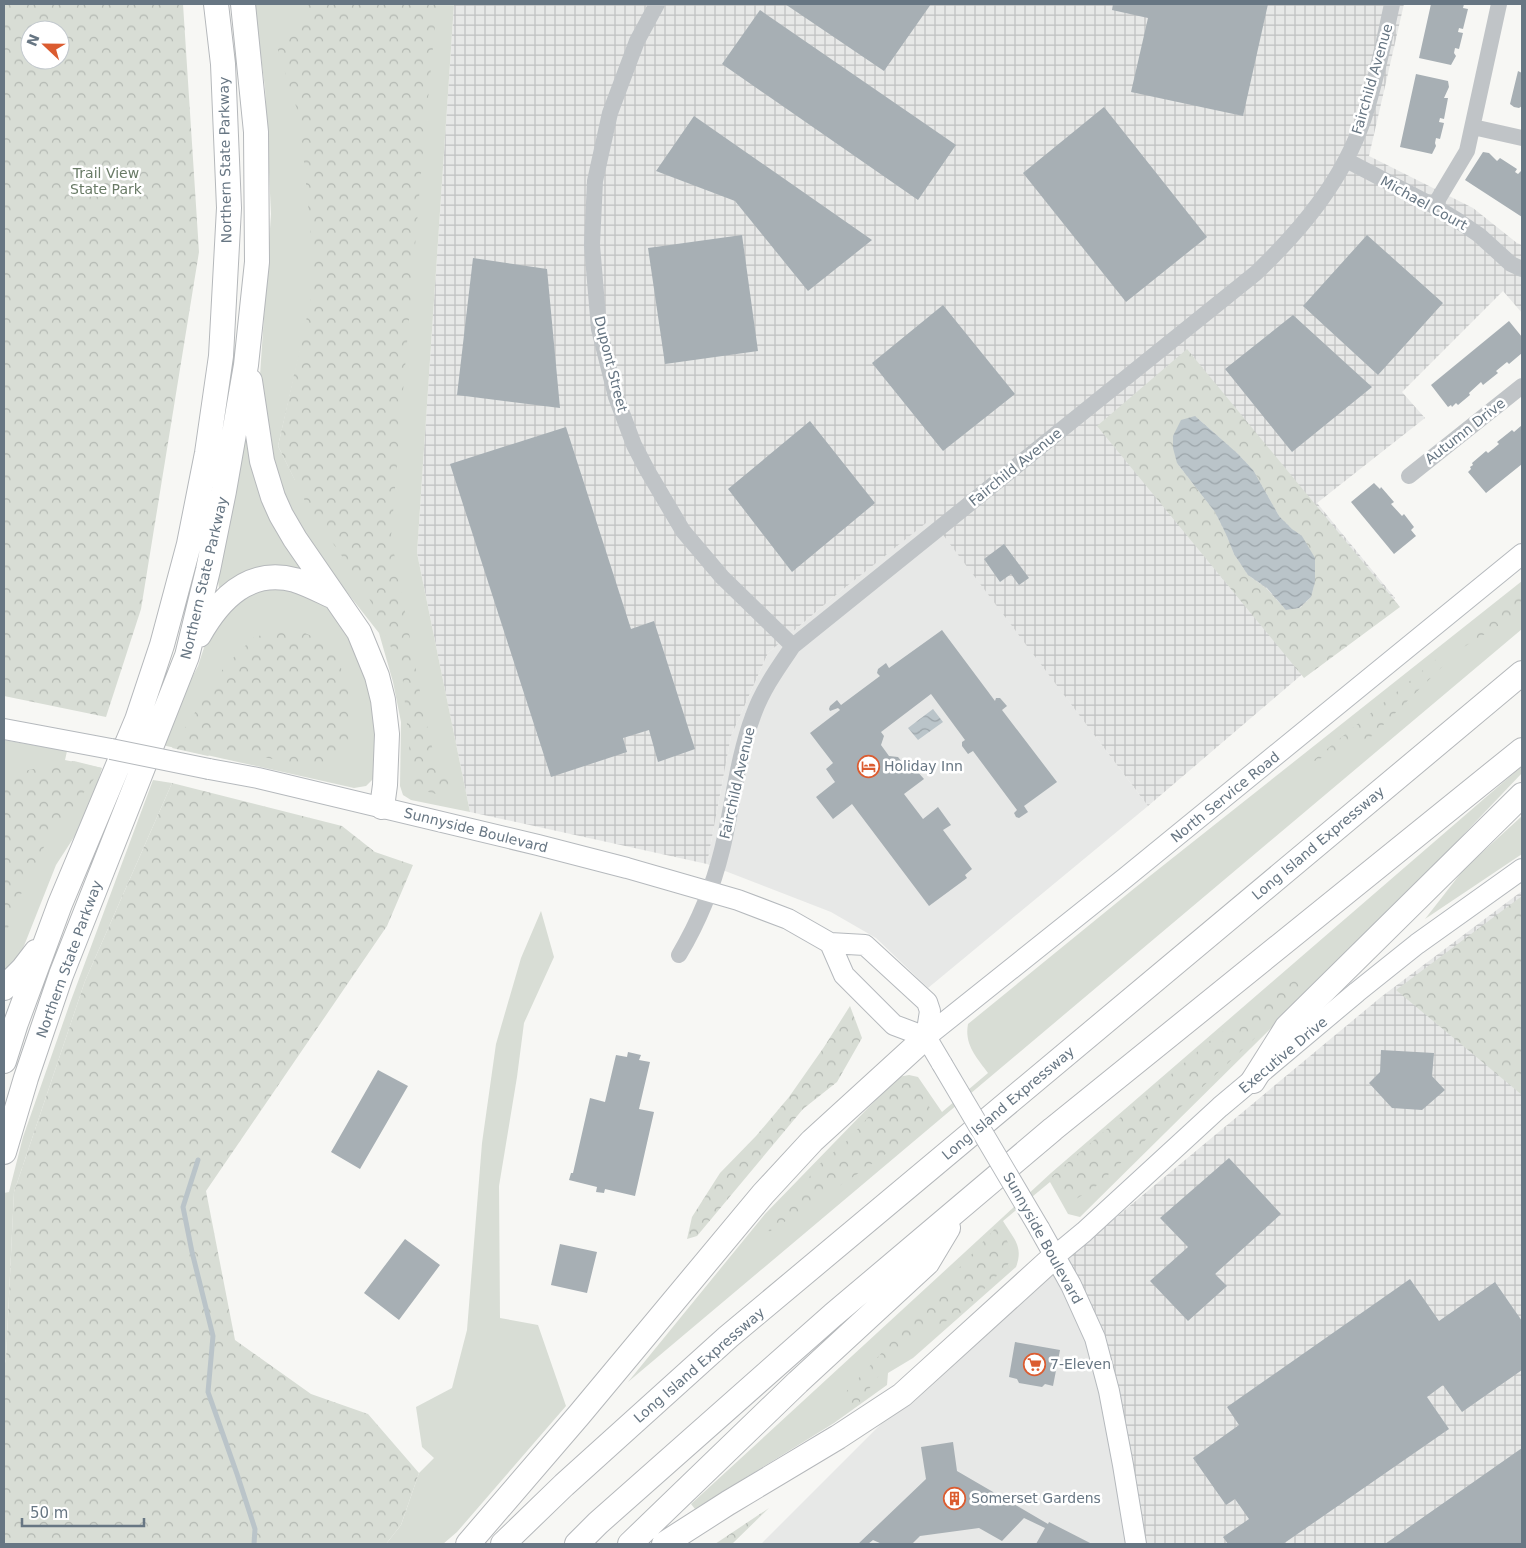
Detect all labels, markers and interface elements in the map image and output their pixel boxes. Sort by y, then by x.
north arrow [20,20,70,70]
street label: Fairchild Avenue [1349,22,1395,136]
text: N [23,32,43,49]
street label: Northern State Parkway [216,77,234,243]
park label: Trail View State Park [70,165,143,197]
street label: Michael Court [1378,173,1471,234]
street label: Dupont Street [591,314,631,414]
street label: Autumn Drive [1422,395,1508,467]
street label: Fairchild Avenue [966,425,1064,509]
street label: Northern State Parkway [177,495,231,661]
street label: Fairchild Avenue [716,725,758,841]
street label: North Service Road [1168,748,1282,846]
hotel icon: Holiday Inn [856,754,880,778]
place label: Holiday Inn [884,758,963,774]
street label: Long Island Expressway [1249,783,1387,903]
street label: Sunnyside Boulevard [402,804,550,856]
street label: Northern State Parkway [33,878,105,1040]
street label: Executive Drive [1236,1014,1330,1096]
street label: Long Island Expressway [939,1043,1077,1163]
street label: Sunnyside Boulevard [1000,1170,1086,1306]
street label: Long Island Expressway [631,1304,767,1426]
supermarket icon: 7-Eleven [1022,1352,1046,1376]
place label: 7-Eleven [1050,1356,1111,1372]
building icon: Somerset Gardens [943,1486,967,1510]
place label: Somerset Gardens [971,1490,1101,1506]
scale bar [22,1496,145,1528]
text: 50 m [30,1504,68,1522]

